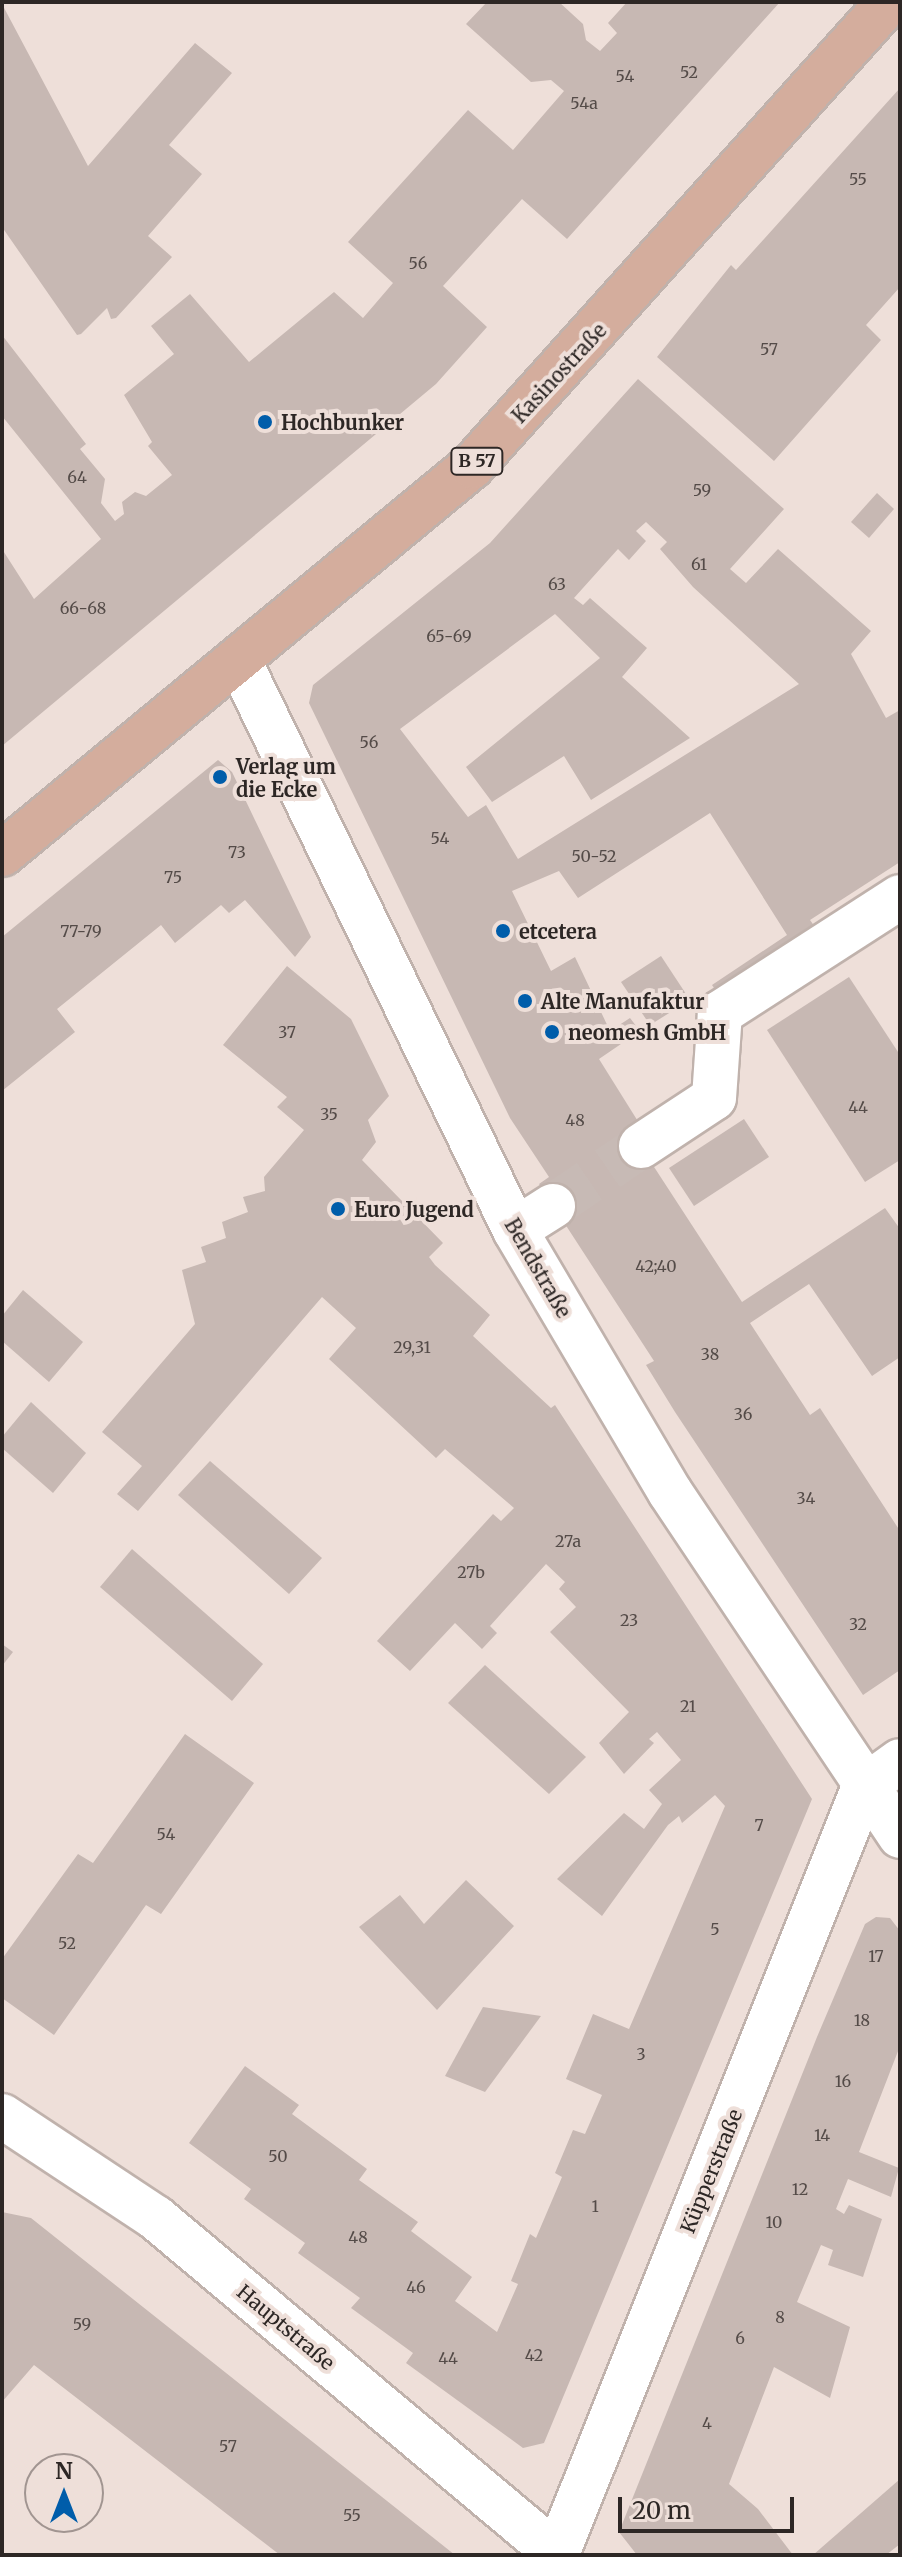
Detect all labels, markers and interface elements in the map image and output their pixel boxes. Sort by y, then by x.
house number: 52 [680,62,698,82]
house number: 54 [616,66,634,86]
house number: 54a [570,93,598,113]
house number: 55 [849,169,867,189]
house number: 56 [409,253,427,273]
street label: Kasinostraße [507,318,611,428]
house number: 57 [760,339,778,359]
place label: Hochbunker [281,410,404,434]
marker: Hochbunker [256,413,274,431]
road number: B 57 [449,447,505,475]
house number: 64 [67,467,87,487]
house number: 59 [693,480,711,500]
house number: 61 [691,554,707,574]
house number: 63 [548,574,566,594]
house number: 66-68 [60,598,106,618]
house number: 65-69 [426,626,472,646]
house number: 56 [360,732,378,752]
place label: Verlag um die Ecke [236,754,336,801]
marker: Verlag um die Ecke [211,768,229,786]
house number: 54 [431,828,449,848]
house number: 73 [228,842,246,862]
house number: 50-52 [571,846,617,866]
house number: 75 [164,867,182,887]
place label: etcetera [519,919,597,943]
house number: 77-79 [60,921,102,941]
marker: etcetera [494,922,512,940]
place label: Alte Manufaktur [541,989,704,1013]
marker: Alte Manufaktur [516,992,534,1010]
place label: neomesh GmbH [568,1020,726,1044]
house number: 37 [278,1022,296,1042]
marker: neomesh GmbH [543,1023,561,1041]
house number: 44 [848,1097,868,1117]
house number: 35 [320,1104,338,1124]
house number: 48 [565,1110,585,1130]
place label: Euro Jugend [354,1197,474,1221]
marker: Euro Jugend [329,1200,347,1218]
street label: Bendstraße [500,1214,576,1322]
house number: 42;40 [635,1256,677,1276]
house number: 29,31 [393,1337,431,1357]
house number: 38 [701,1344,719,1364]
house number: 36 [734,1404,752,1424]
house number: 34 [797,1488,815,1508]
house number: 27a [555,1531,581,1551]
house number: 27b [457,1562,485,1582]
house number: 23 [620,1610,638,1630]
house number: 32 [849,1614,867,1634]
house number: 21 [680,1696,696,1716]
house number: 7 [754,1815,764,1835]
house number: 54 [157,1824,175,1844]
house number: 5 [710,1919,720,1939]
house number: 52 [58,1933,76,1953]
house number: 17 [868,1946,884,1966]
house number: 18 [854,2010,870,2030]
house number: 3 [636,2044,646,2064]
house number: 16 [835,2071,851,2091]
street label: Küpperstraße [675,2106,747,2236]
house number: 14 [814,2125,830,2145]
house number: 50 [268,2146,288,2166]
house number: 12 [792,2179,808,2199]
house number: 1 [591,2196,599,2216]
house number: 10 [766,2212,782,2232]
house number: 48 [348,2227,368,2247]
house number: 46 [406,2277,426,2297]
street label: Hauptstraße [232,2279,340,2375]
house number: 8 [775,2307,785,2327]
house number: 59 [73,2314,91,2334]
house number: 6 [735,2328,745,2348]
house number: 42 [525,2345,543,2365]
house number: 44 [438,2348,458,2368]
house number: 4 [702,2413,712,2433]
house number: 57 [219,2436,237,2456]
north arrow [24,2453,104,2533]
text: N [55,2457,73,2485]
scale bar [622,2481,798,2531]
text: 20 m [632,2495,691,2526]
house number: 55 [343,2505,361,2525]

